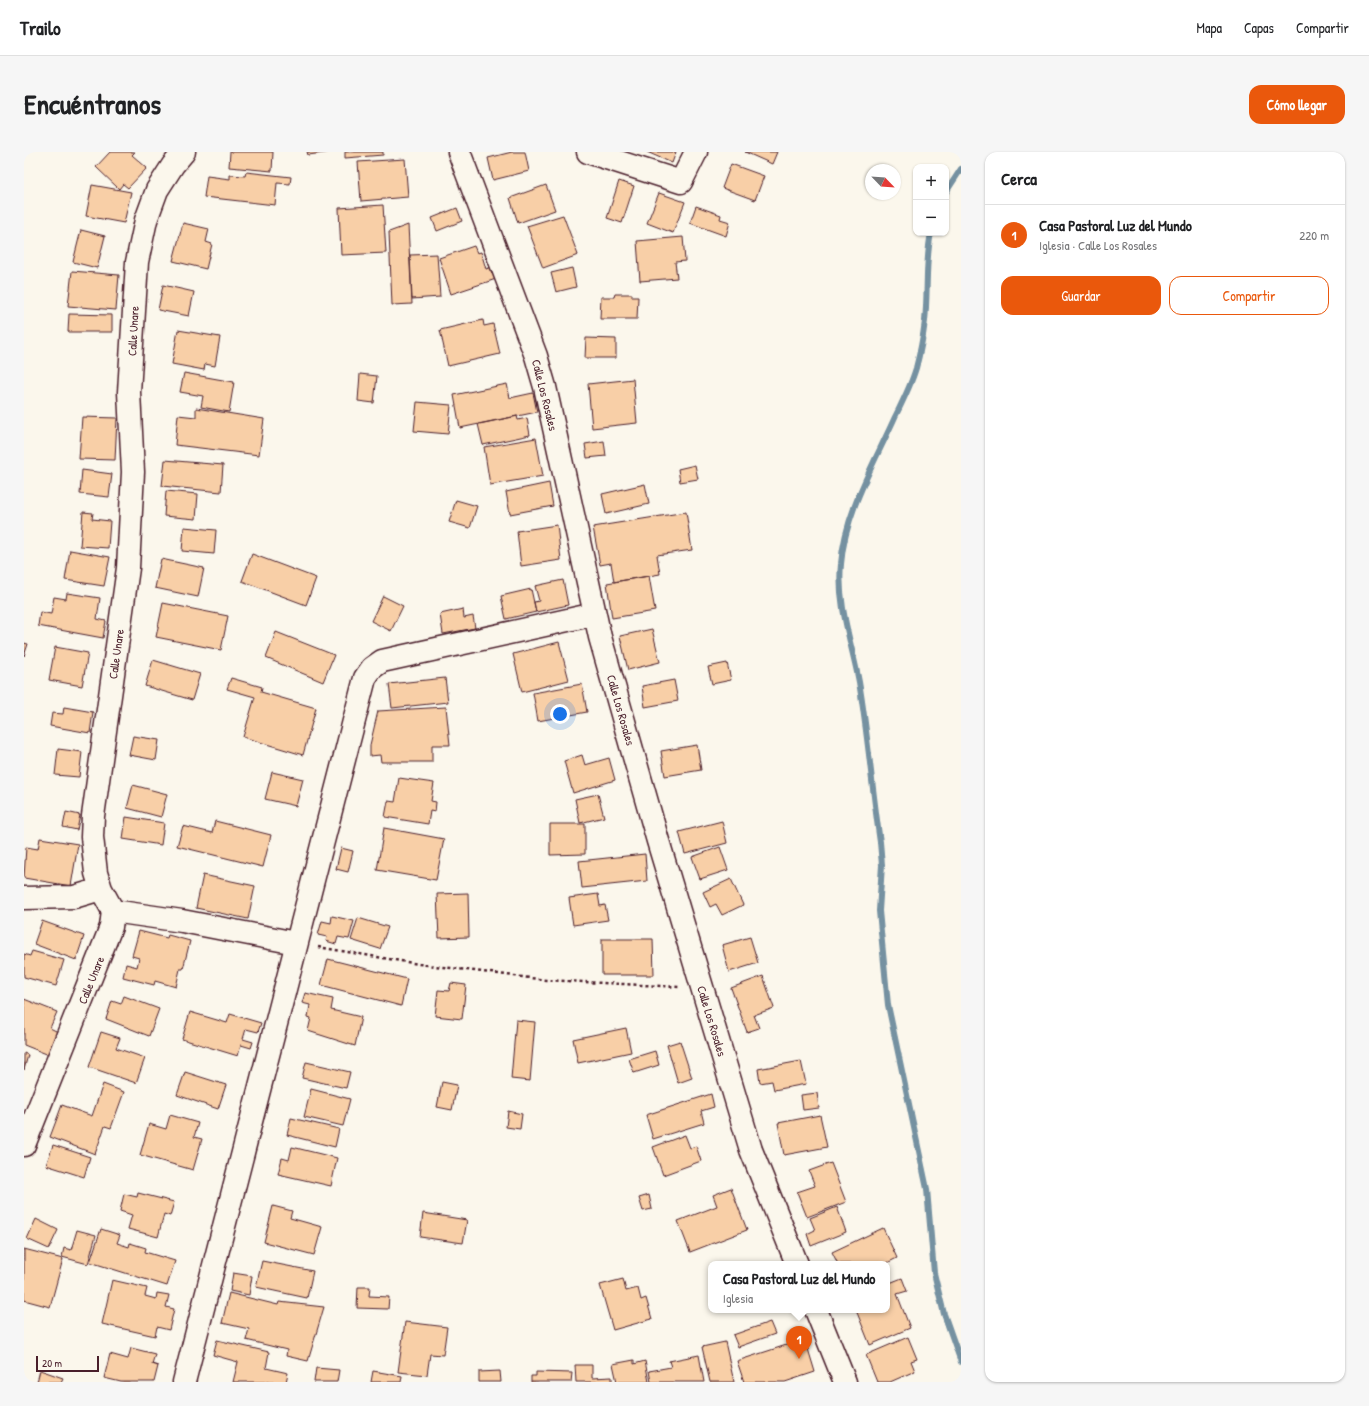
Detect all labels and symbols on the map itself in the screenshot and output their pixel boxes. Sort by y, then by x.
north arrow [865,164,901,200]
street label: Calle Unare [123,305,143,356]
street label: Calle Los Rosales [528,358,562,433]
street label: Calle Unare [104,628,128,680]
street label: Calle Los Rosales [603,673,639,748]
your location [550,704,570,724]
street label: Calle Unare [74,953,108,1006]
street label: Calle Los Rosales [693,984,731,1059]
pin: 1 [786,1326,812,1359]
scale bar [36,1354,99,1373]

